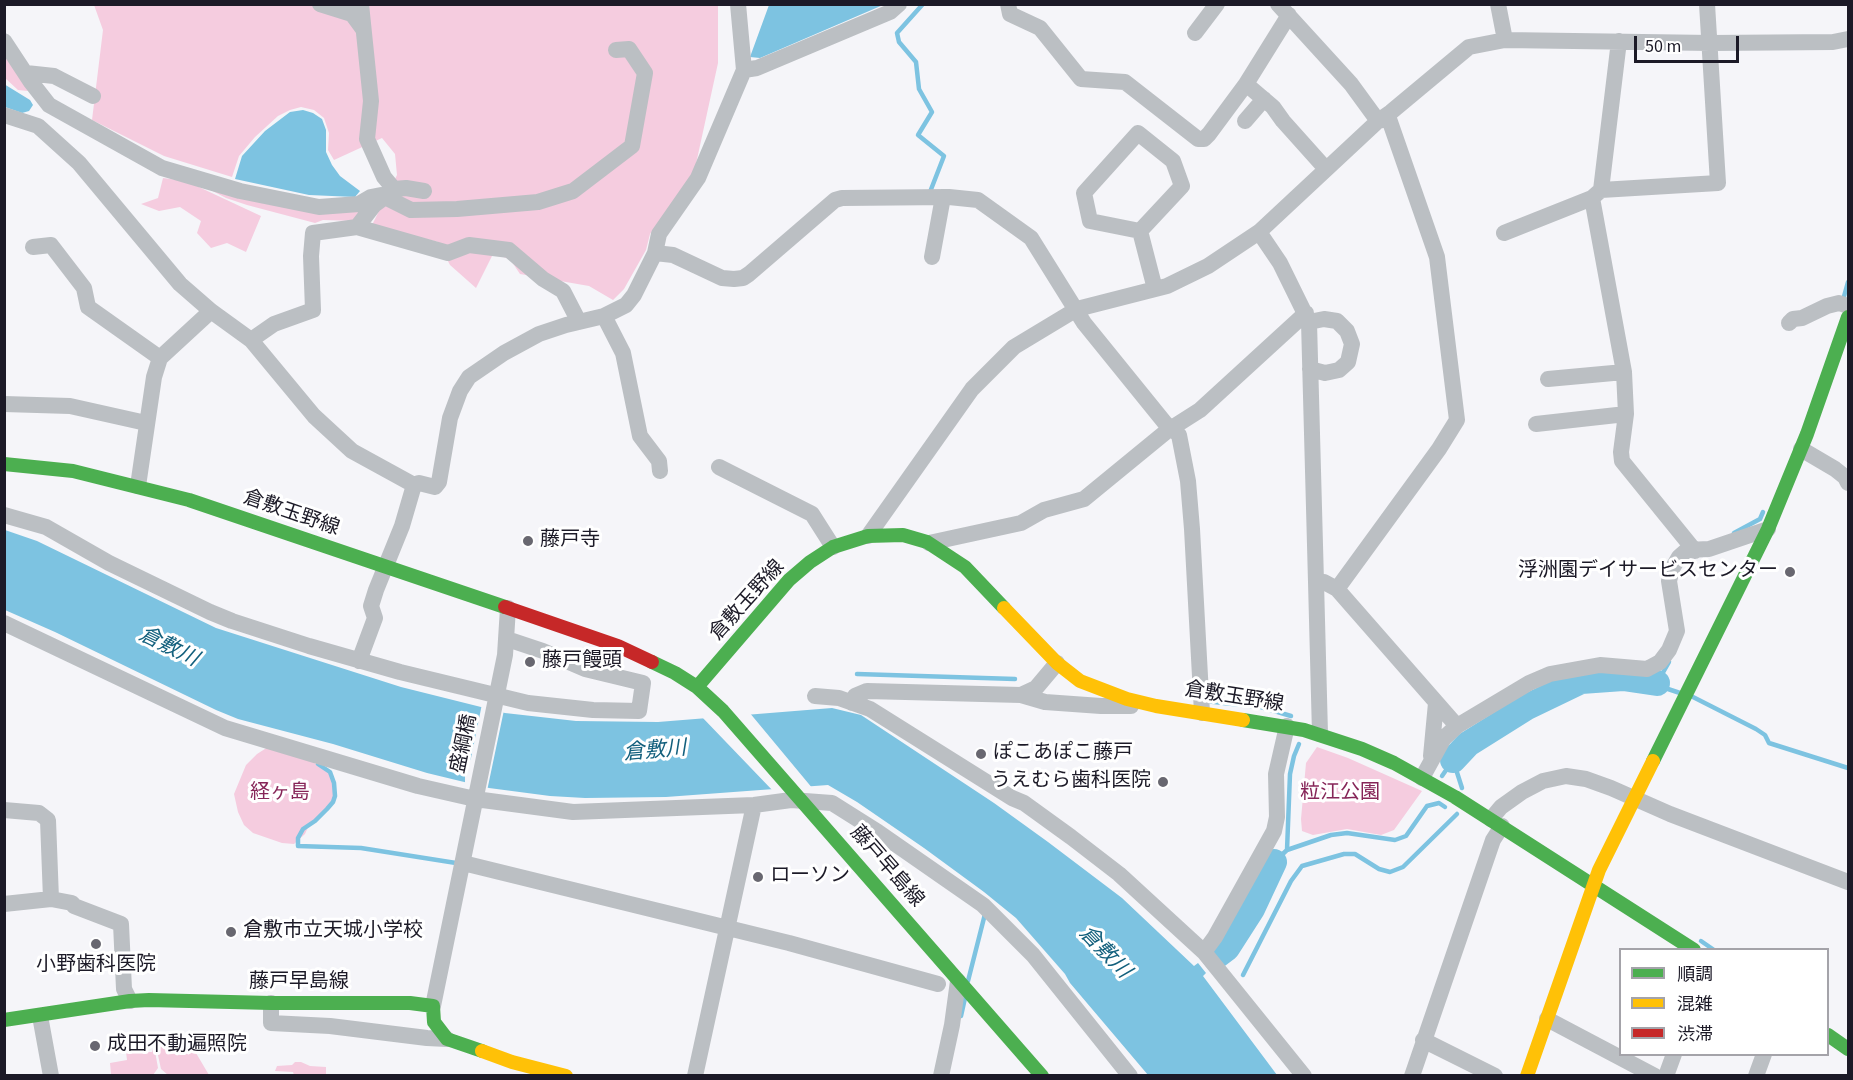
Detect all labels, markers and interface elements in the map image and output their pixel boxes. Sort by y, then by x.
scale bar [1637,24,1742,62]
text: 50 m [1645,34,1681,59]
street label: 倉敷玉野線 [240,486,342,542]
place label: 藤戸寺 [540,529,600,553]
marker: 藤戸寺 [521,534,535,548]
street label: 倉敷玉野線 [706,556,790,646]
place label: 浮洲園デイサービスセンター [1518,560,1778,584]
marker: 浮洲園デイサービスセンター [1783,565,1797,579]
water label: 倉敷川 [134,623,202,673]
place label: 藤戸饅頭 [542,650,622,674]
marker: 藤戸饅頭 [523,655,537,669]
street label: 倉敷玉野線 [1183,678,1285,718]
street label: 盛綱橋 [447,712,483,776]
water label: 倉敷川 [623,737,687,767]
place label: ぽこあぽこ藤戸 [993,742,1133,766]
marker: ぽこあぽこ藤戸 [974,747,988,761]
place label: うえむら歯科医院 [991,770,1151,794]
marker: うえむら歯科医院 [1156,775,1170,789]
park label: 経ヶ島 [250,782,310,806]
park label: 粒江公園 [1300,782,1380,806]
street label: 藤戸早島線 [844,821,928,913]
place label: ローソン [770,865,850,889]
marker: ローソン [751,870,765,884]
place label: 倉敷市立天城小学校 [243,920,423,944]
water label: 倉敷川 [1073,922,1135,984]
marker: 倉敷市立天城小学校 [224,925,238,939]
marker: 小野歯科医院 [89,937,103,951]
legend [1619,948,1829,1056]
place label: 小野歯科医院 [36,954,156,978]
text: 順調 [1677,962,1713,987]
street label: 藤戸早島線 [249,971,349,995]
text: 混雑 [1677,992,1713,1017]
text: 渋滞 [1677,1022,1713,1047]
place label: 成田不動遍照院 [107,1034,247,1058]
marker: 成田不動遍照院 [88,1039,102,1053]

